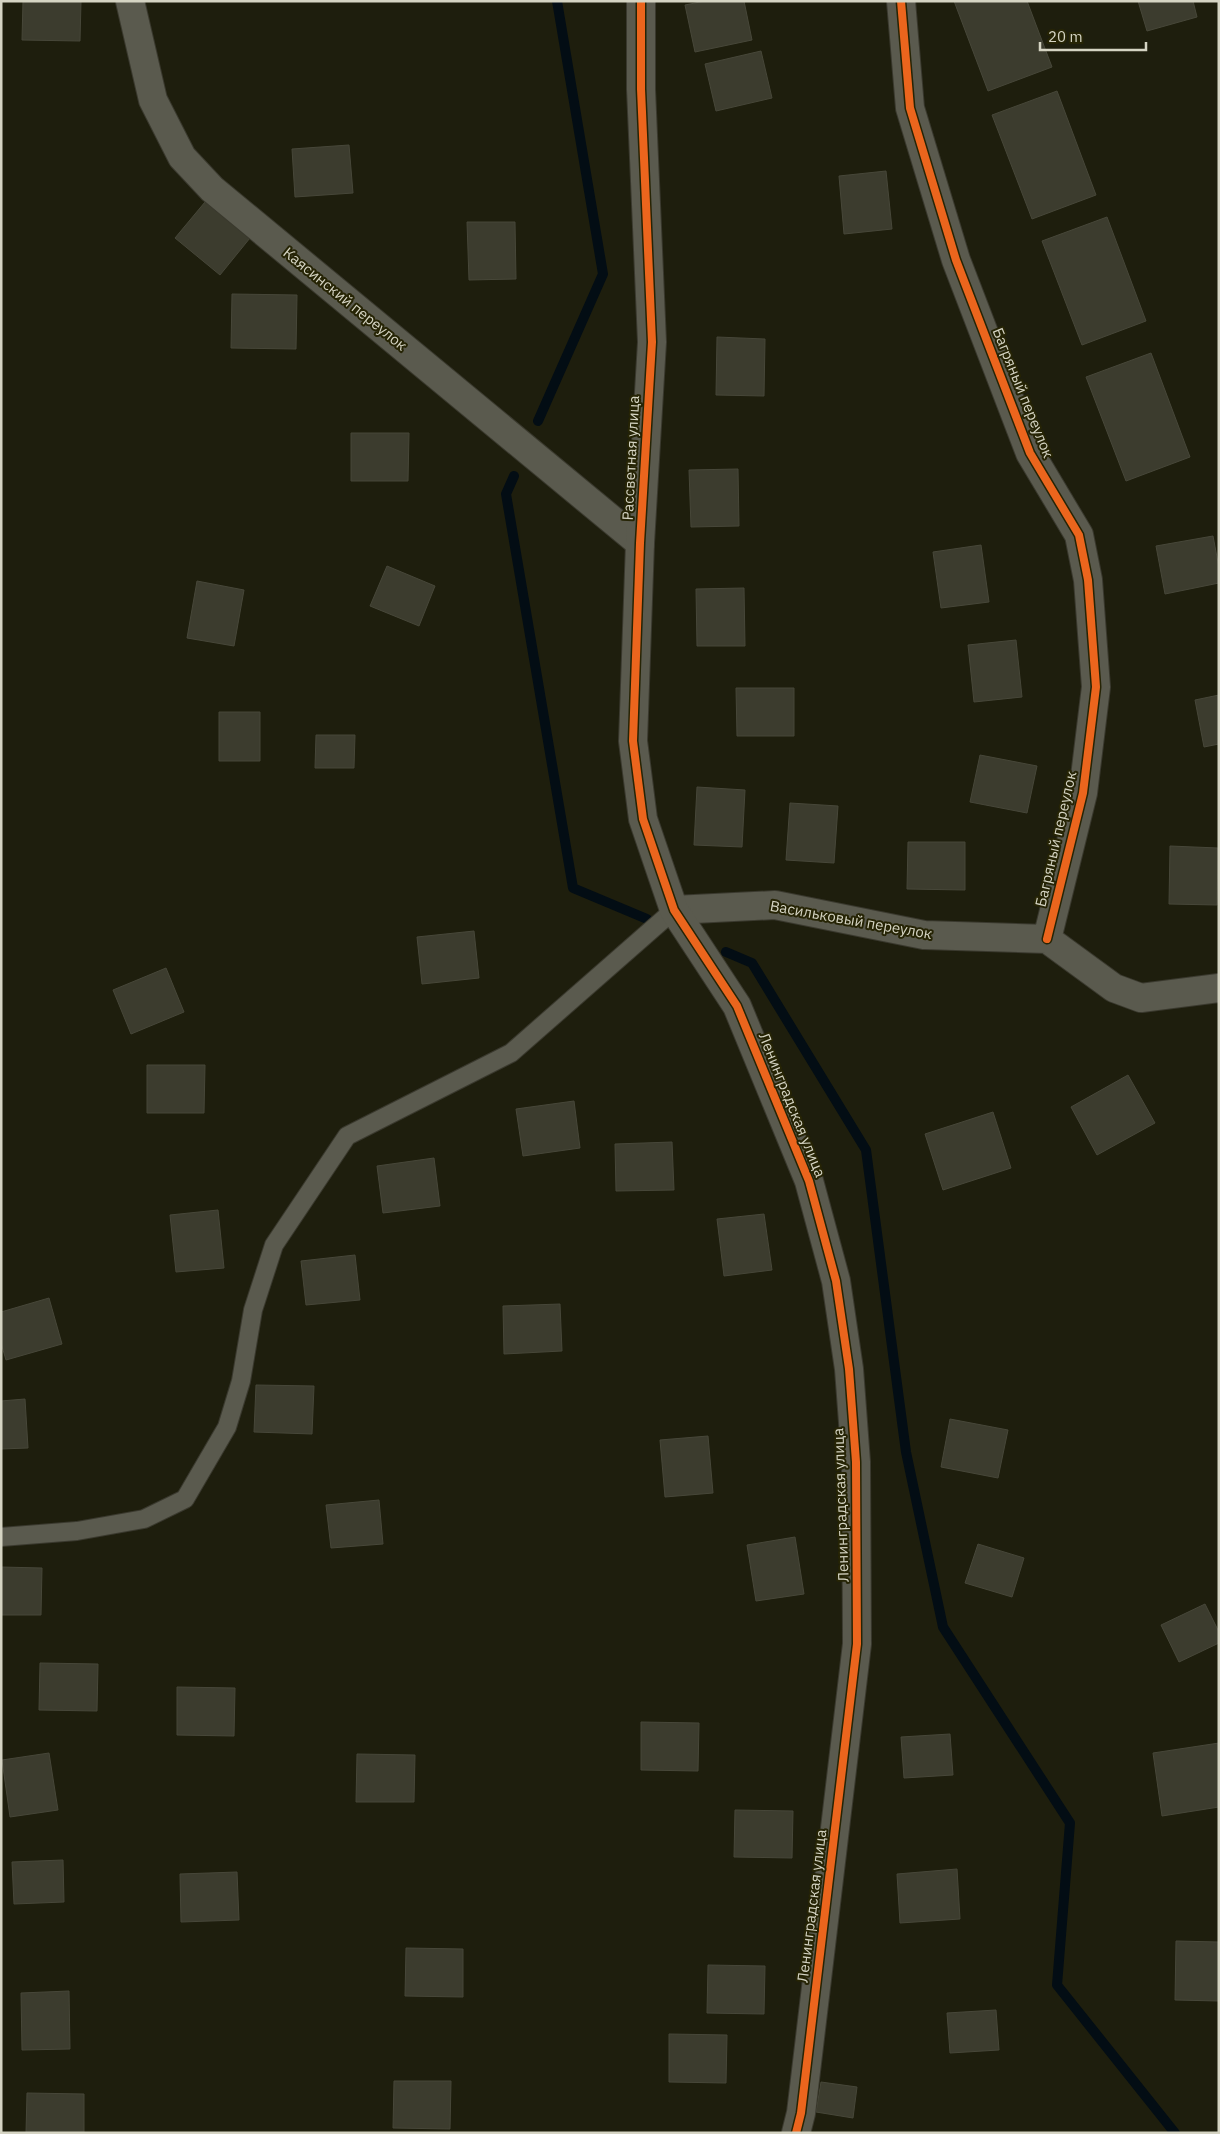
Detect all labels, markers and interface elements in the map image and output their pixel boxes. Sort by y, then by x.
scale bar [1040,20,1146,52]
text: 20 m [1048,27,1083,46]
street label: Каясинский переулок [279,243,411,354]
street label: Багряный переулок [989,325,1058,461]
street label: Рассветная улица [618,395,643,521]
street label: Багряный переулок [1031,769,1080,909]
street label: Васильковый переулок [768,896,934,943]
street label: Ленинградская улица [755,1030,830,1180]
street label: Ленинградская улица [828,1428,853,1582]
street label: Ленинградская улица [793,1828,830,1984]

